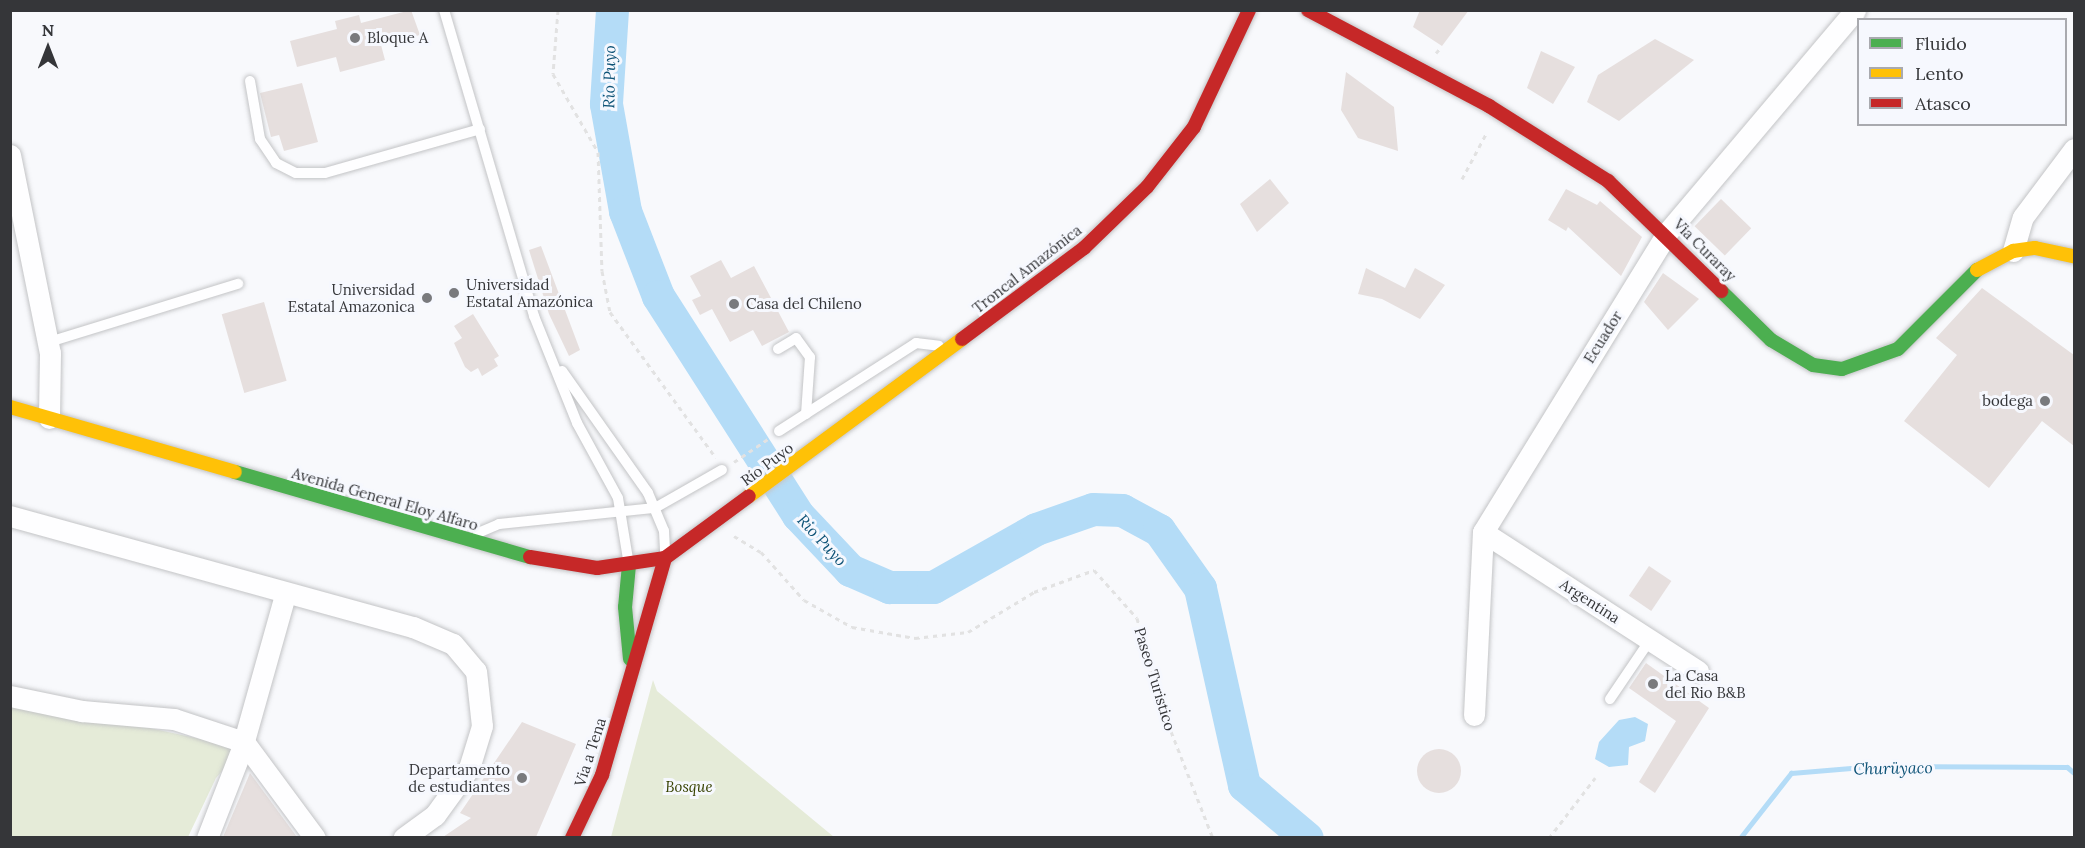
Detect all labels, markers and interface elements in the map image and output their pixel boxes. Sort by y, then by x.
north arrow [18,18,78,78]
legend [1857,18,2067,126]
text: N [42,20,54,40]
place label: Bloque A [367,29,428,47]
marker: Bloque A [348,31,362,45]
text: Fluido [1915,32,1967,55]
water label: Rio Puyo [599,45,619,109]
text: Lento [1915,62,1963,85]
text: Atasco [1915,92,1971,115]
street label: Via Curaray [1670,215,1740,285]
street label: Troncal Amazónica [969,221,1085,317]
place label: Universidad Estatal Amazónica [466,275,593,310]
place label: Universidad Estatal Amazonica [288,280,415,315]
marker: Universidad Estatal Amazónica [447,286,461,300]
marker: Universidad Estatal Amazonica [420,291,434,305]
place label: Casa del Chileno [746,295,862,313]
marker: Casa del Chileno [727,297,741,311]
street label: Ecuador [1580,308,1626,366]
place label: bodega [1982,392,2033,410]
marker: bodega [2038,394,2052,408]
street label: Río Puyo [737,439,797,489]
street label: Avenida General Eloy Alfaro [290,464,480,534]
water label: Rio Puyo [793,510,851,570]
street label: Argentina [1557,575,1623,627]
street label: Paseo Turistico [1131,625,1179,733]
place label: La Casa del Rio B&B [1665,666,1746,701]
marker: La Casa del Rio B&B [1646,677,1660,691]
street label: Via a Tena [570,715,610,789]
water label: Churüyaco [1853,758,1933,778]
place label: Departamento de estudiantes [408,760,510,795]
marker: Departamento de estudiantes [515,771,529,785]
park label: Bosque [665,778,713,796]

